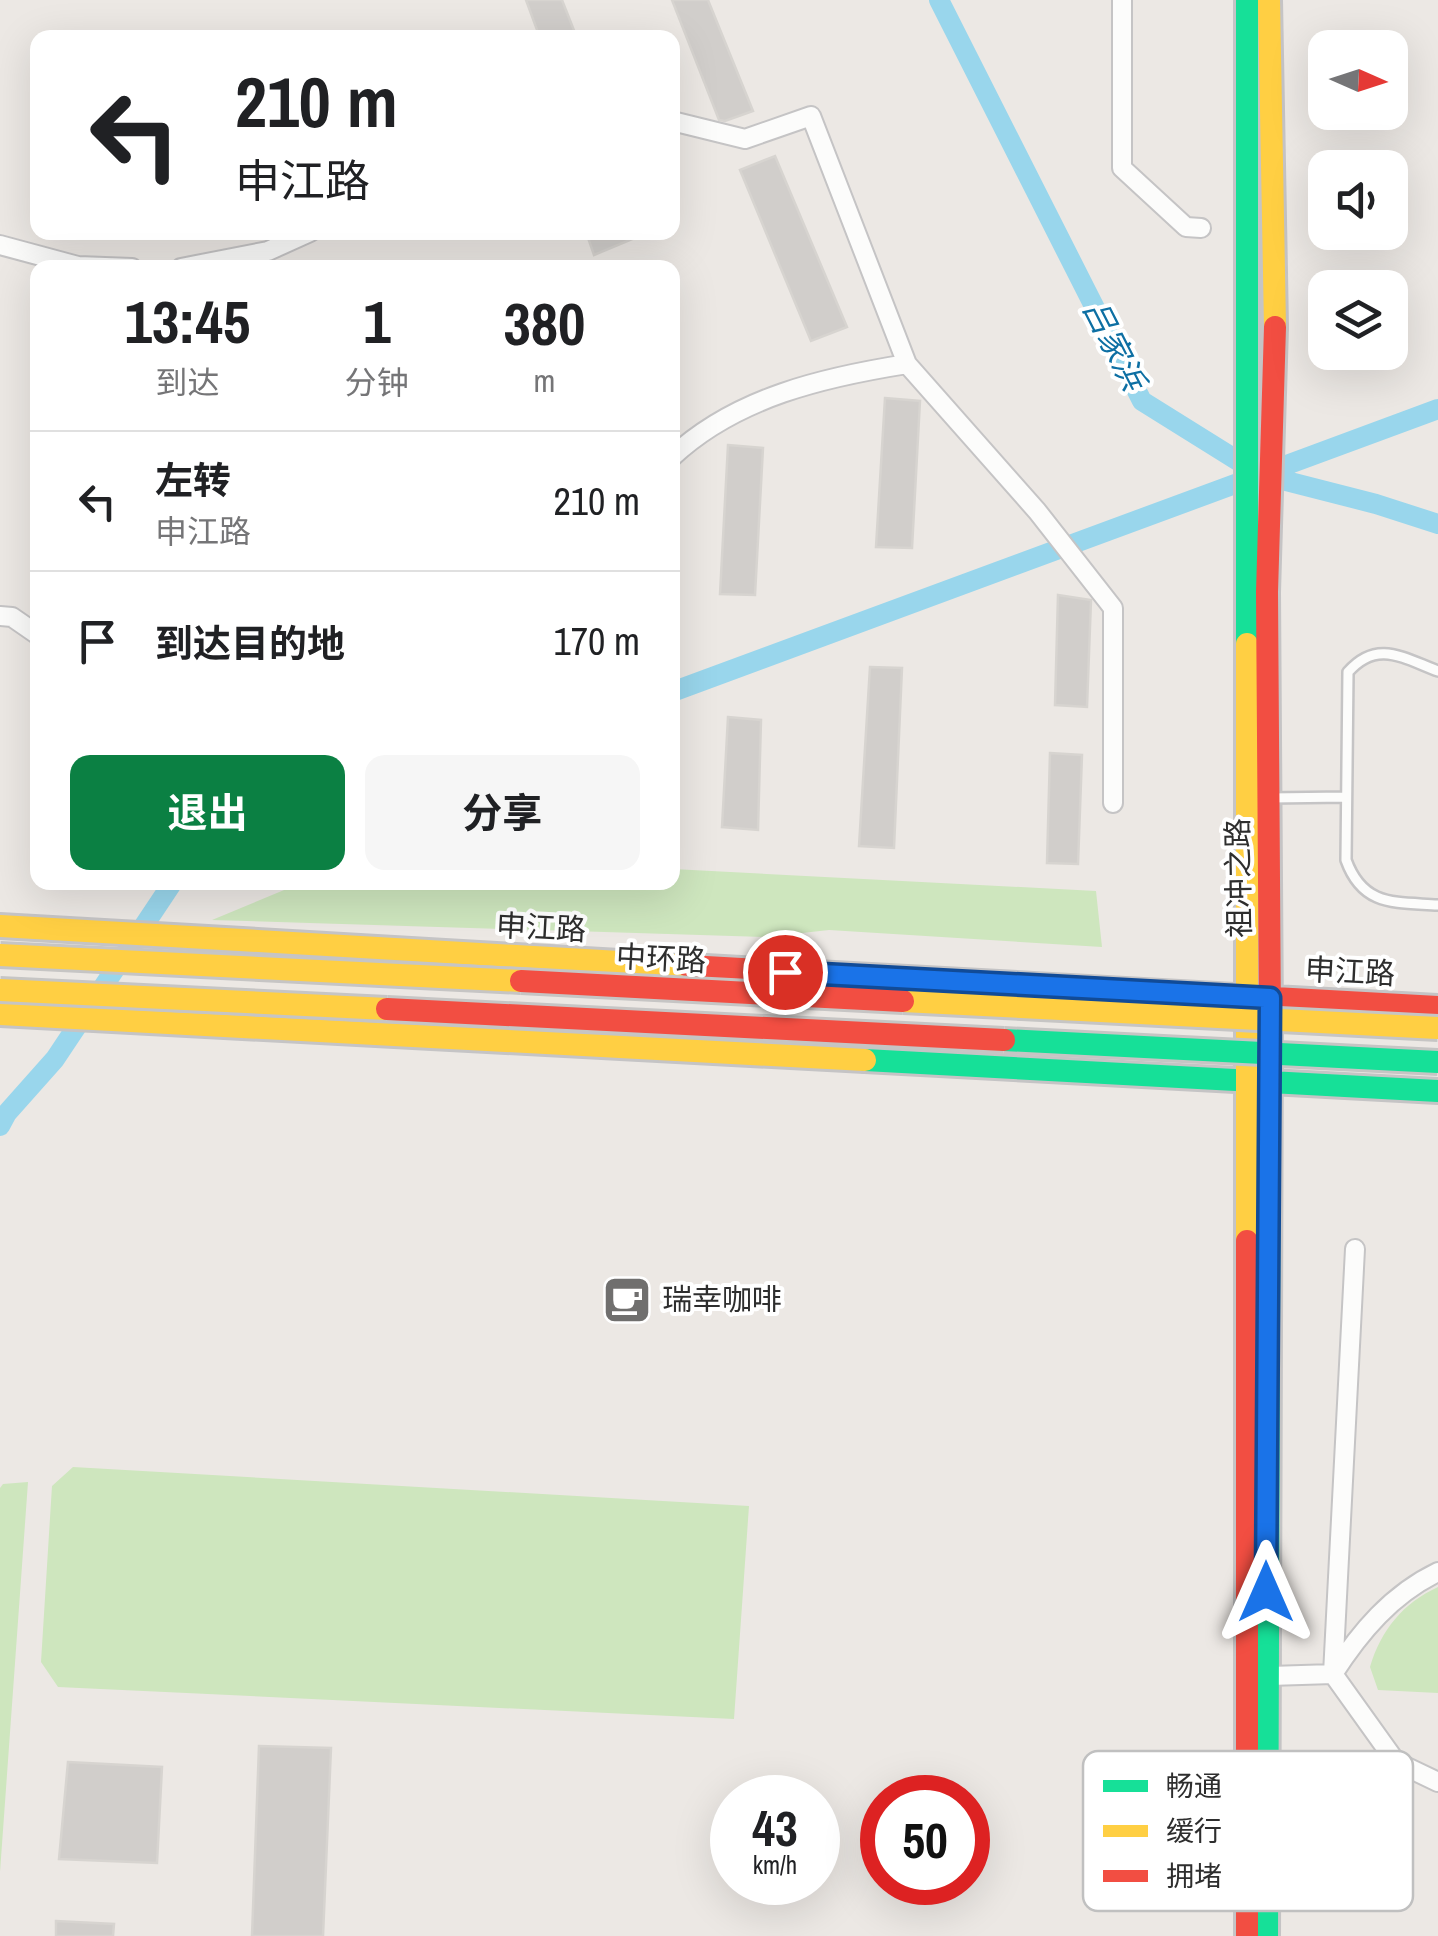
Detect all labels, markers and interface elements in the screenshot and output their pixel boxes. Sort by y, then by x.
north arrow [1308,30,1408,130]
map controls [1308,30,1408,370]
text: 210 m [235,55,398,149]
icon: left [70,70,200,200]
text: 申江路 [235,150,370,211]
button: sound [1308,150,1408,250]
button: layers [1308,270,1408,370]
text: 13:45 [125,281,250,362]
text: 1 [363,281,391,362]
text: 380 [503,283,585,364]
water label: 吕家浜 [1073,292,1157,400]
text: m [534,359,555,402]
text: 到达 [155,361,219,404]
text: 分钟 [345,361,409,404]
text: 左转 [155,455,231,506]
icon: left [70,474,125,529]
text: 210 m [553,476,640,527]
text: 申江路 [155,510,251,553]
icon: arrive [70,614,125,669]
text: 170 m [553,616,640,667]
text: 到达目的地 [155,618,345,669]
button: 退出 [70,755,345,870]
button: 分享 [365,755,640,870]
street label: 祖冲之路 [1217,818,1259,938]
street label: 申江路 [495,905,587,949]
pin [743,930,828,1015]
street label: 中环路 [615,936,707,980]
icon: arrive [758,945,813,1000]
street label: 申江路 [1304,949,1396,993]
cafe icon: 瑞幸咖啡 [601,1274,653,1326]
place label: 瑞幸咖啡 [662,1279,782,1319]
position arrow [1214,1540,1318,1644]
legend [1083,1751,1413,1911]
text: 畅通 [1166,1767,1222,1805]
speed limit sign: 50 [860,1775,990,1905]
text: 43 [752,1794,798,1862]
text: 缓行 [1166,1812,1222,1850]
text: km/h [753,1848,797,1882]
text: 拥堵 [1166,1857,1222,1895]

